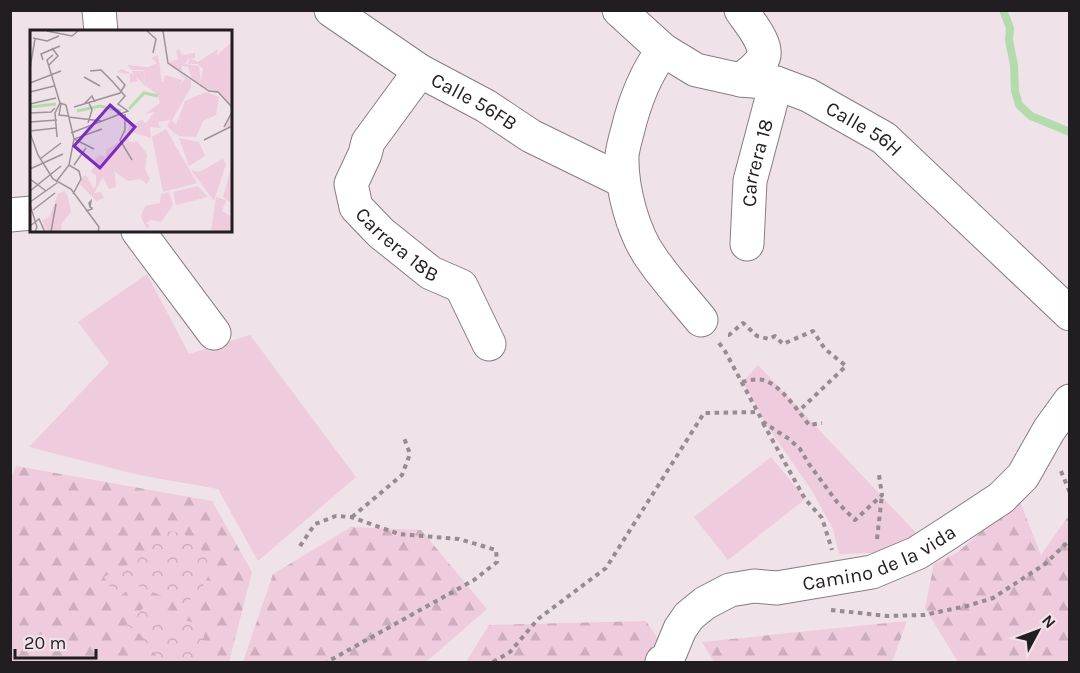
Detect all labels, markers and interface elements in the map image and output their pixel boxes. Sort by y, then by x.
inset map [30,30,232,232]
street label: Calle 56FB [427,68,521,135]
street label: Calle 56H [822,96,907,161]
street label: Carrera 18 [737,116,778,208]
street label: Carrera 18B [351,202,442,286]
street label: Camino de la vida [801,520,960,595]
north arrow [1008,601,1068,661]
text: N [1038,611,1060,632]
scale bar [15,622,96,660]
text: 20 m [24,632,66,654]

